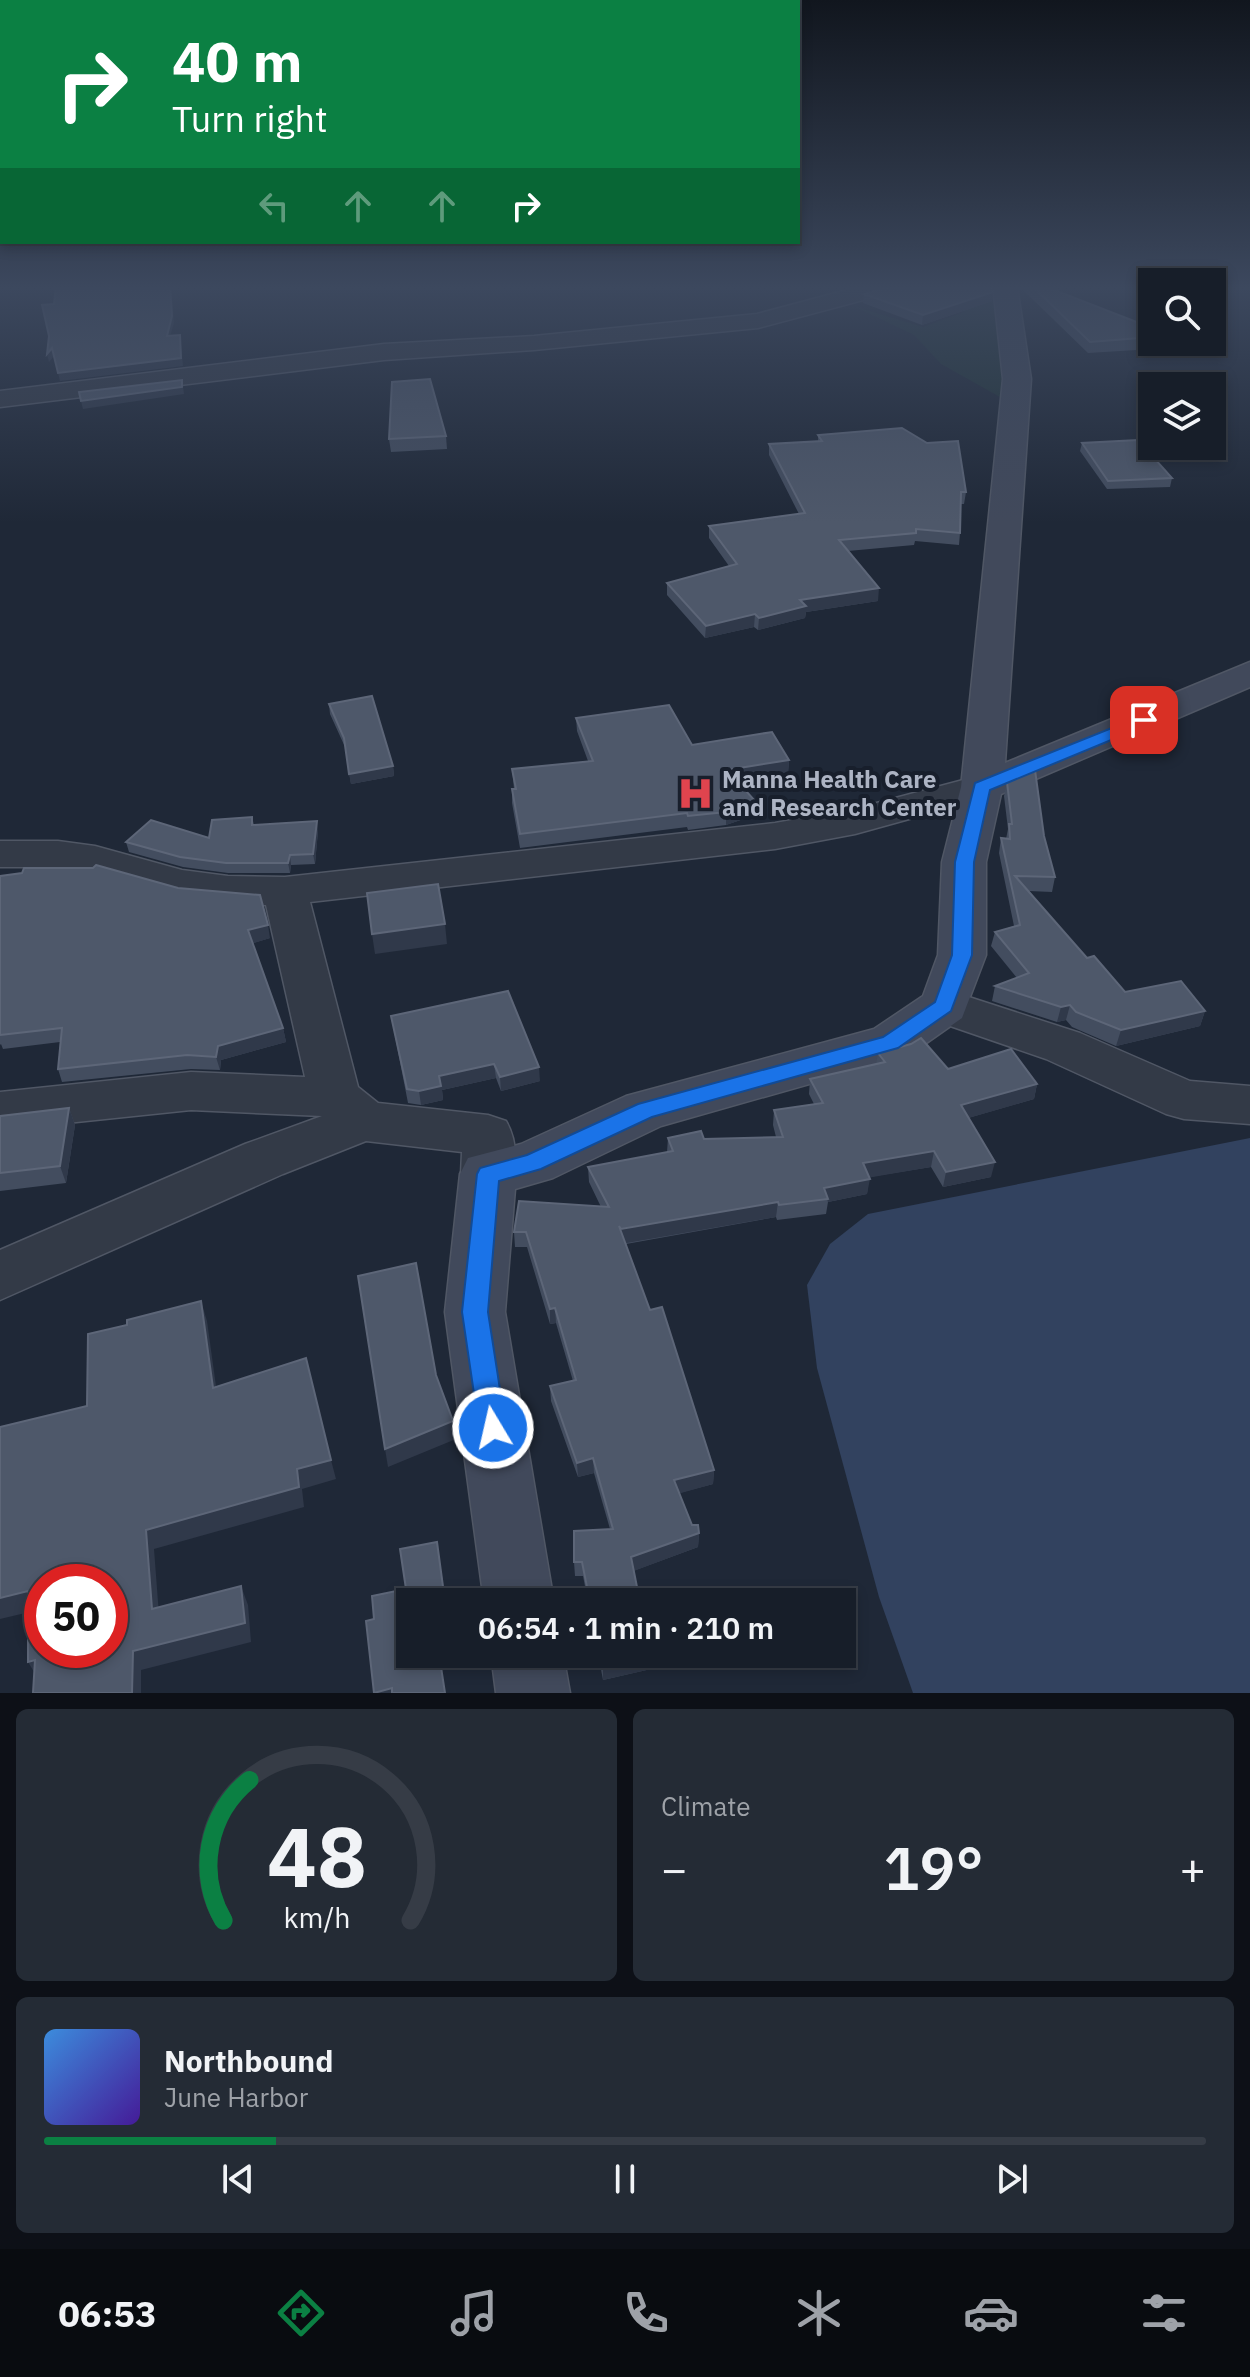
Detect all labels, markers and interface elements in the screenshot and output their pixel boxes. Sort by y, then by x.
text: 40 m [172,25,302,97]
icon: right [40,32,144,136]
text: Turn right [172,95,328,142]
icon: left [252,184,296,228]
icon: ahead [336,184,380,228]
icon: ahead [420,184,464,228]
icon: right [504,184,548,228]
map controls [1138,268,1226,460]
button: search [1138,268,1226,356]
button: layers [1138,372,1226,460]
pin [1110,686,1178,754]
icon: arrive [1122,698,1166,742]
place label: Manna Health Care and Research Center [722,763,957,823]
hospital icon: Manna Health Care and Research Center [677,775,715,813]
position arrow [451,1386,535,1470]
speed limit sign: 50 [24,1564,128,1668]
text: 06:54 · 1 min · 210 m [478,1608,774,1647]
text: Climate [661,1789,751,1823]
text: 48 [267,1802,366,1910]
text: 19° [883,1828,984,1907]
text: − [661,1840,687,1897]
text: + [1180,1840,1206,1897]
text: km/h [283,1899,350,1936]
text: Northbound [164,2041,333,2080]
text: June Harbor [164,2080,308,2114]
icon: previous [216,2157,260,2201]
icon: pause [603,2157,647,2201]
icon: next [990,2157,1034,2201]
icon: directions [273,2285,329,2341]
icon: music [446,2285,502,2341]
icon: phone [618,2285,674,2341]
icon: climate [791,2285,847,2341]
icon: car [963,2285,1019,2341]
icon: filters [1136,2285,1192,2341]
text: 06:53 [58,2290,157,2337]

